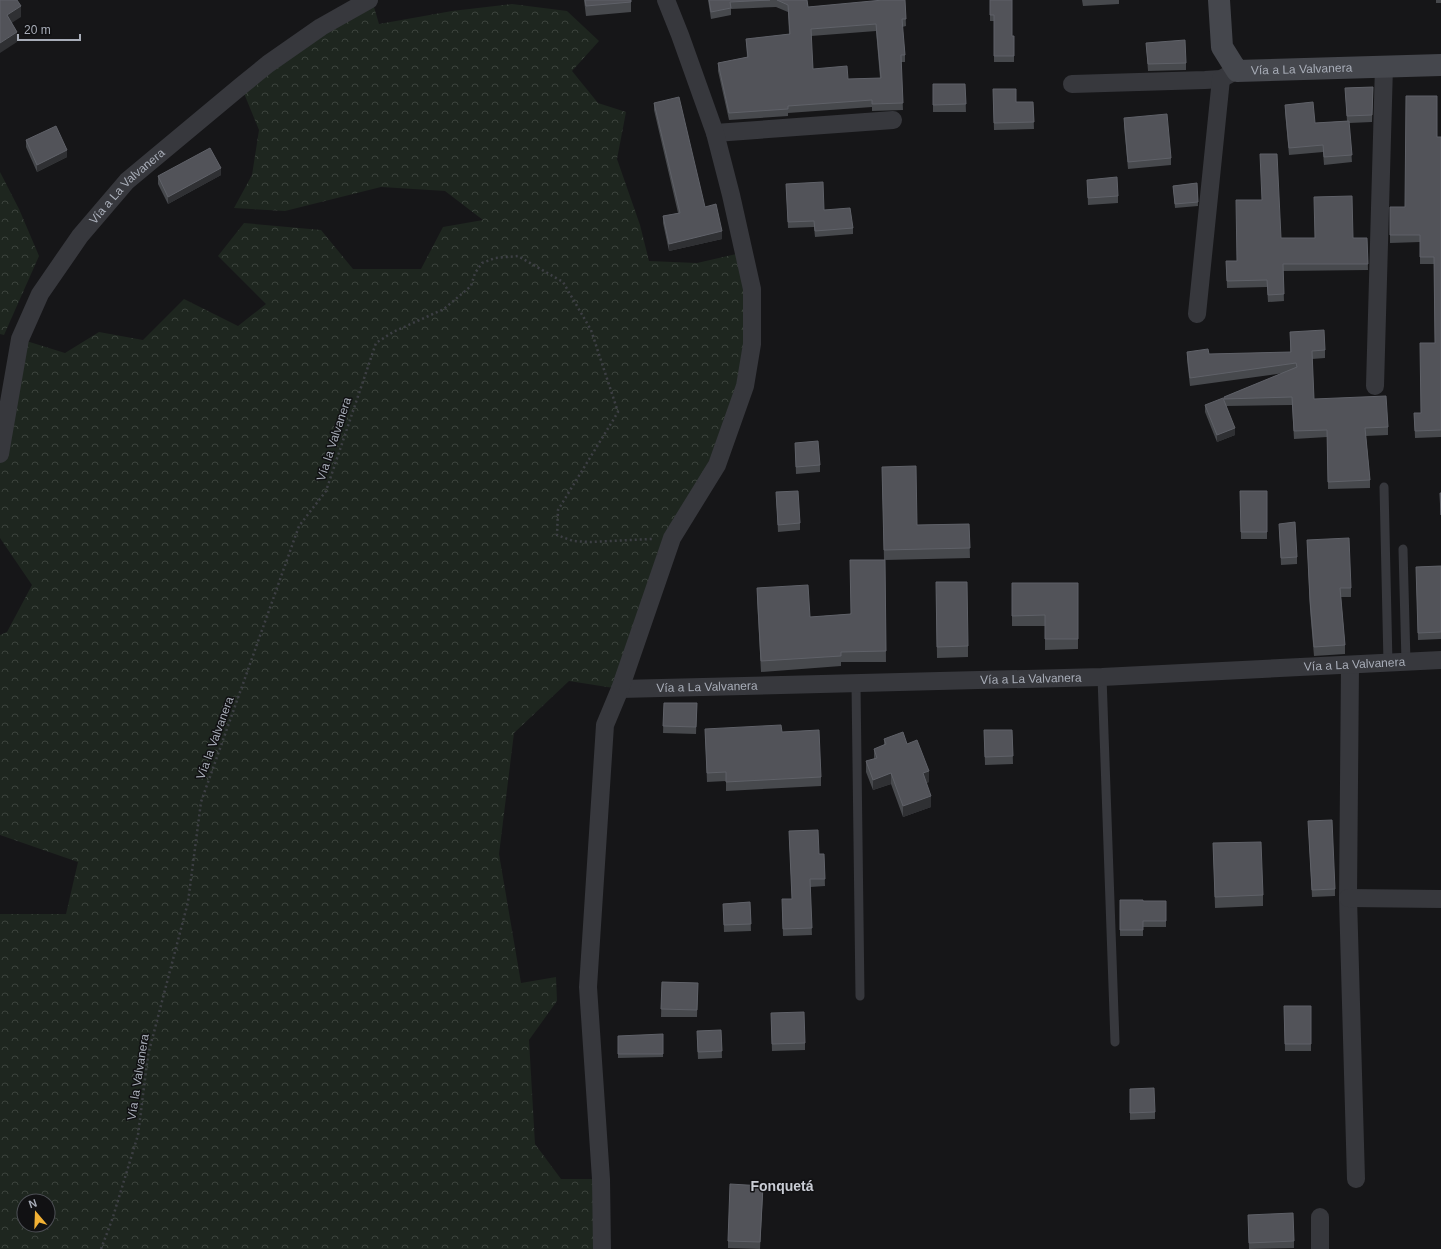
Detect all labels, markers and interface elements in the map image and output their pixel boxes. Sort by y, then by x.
scale bar [18,16,80,42]
text: 20 m [24,23,51,37]
street label: Vía a La Valvanera [1251,61,1353,78]
street label: Vía a La Valvanera [86,145,168,227]
street label: Vía la Valvanera [314,395,354,483]
street label: Vía a La Valvanera [1304,655,1406,674]
street label: Vía a La Valvanera [980,671,1082,687]
street label: Vía a La Valvanera [656,679,758,695]
street label: Vía la Valvanera [194,694,237,781]
street label: Vía la Valvanera [124,1033,152,1121]
district label: Fonquetá [751,1178,814,1194]
north arrow [16,1193,56,1233]
text: N [27,1197,39,1211]

